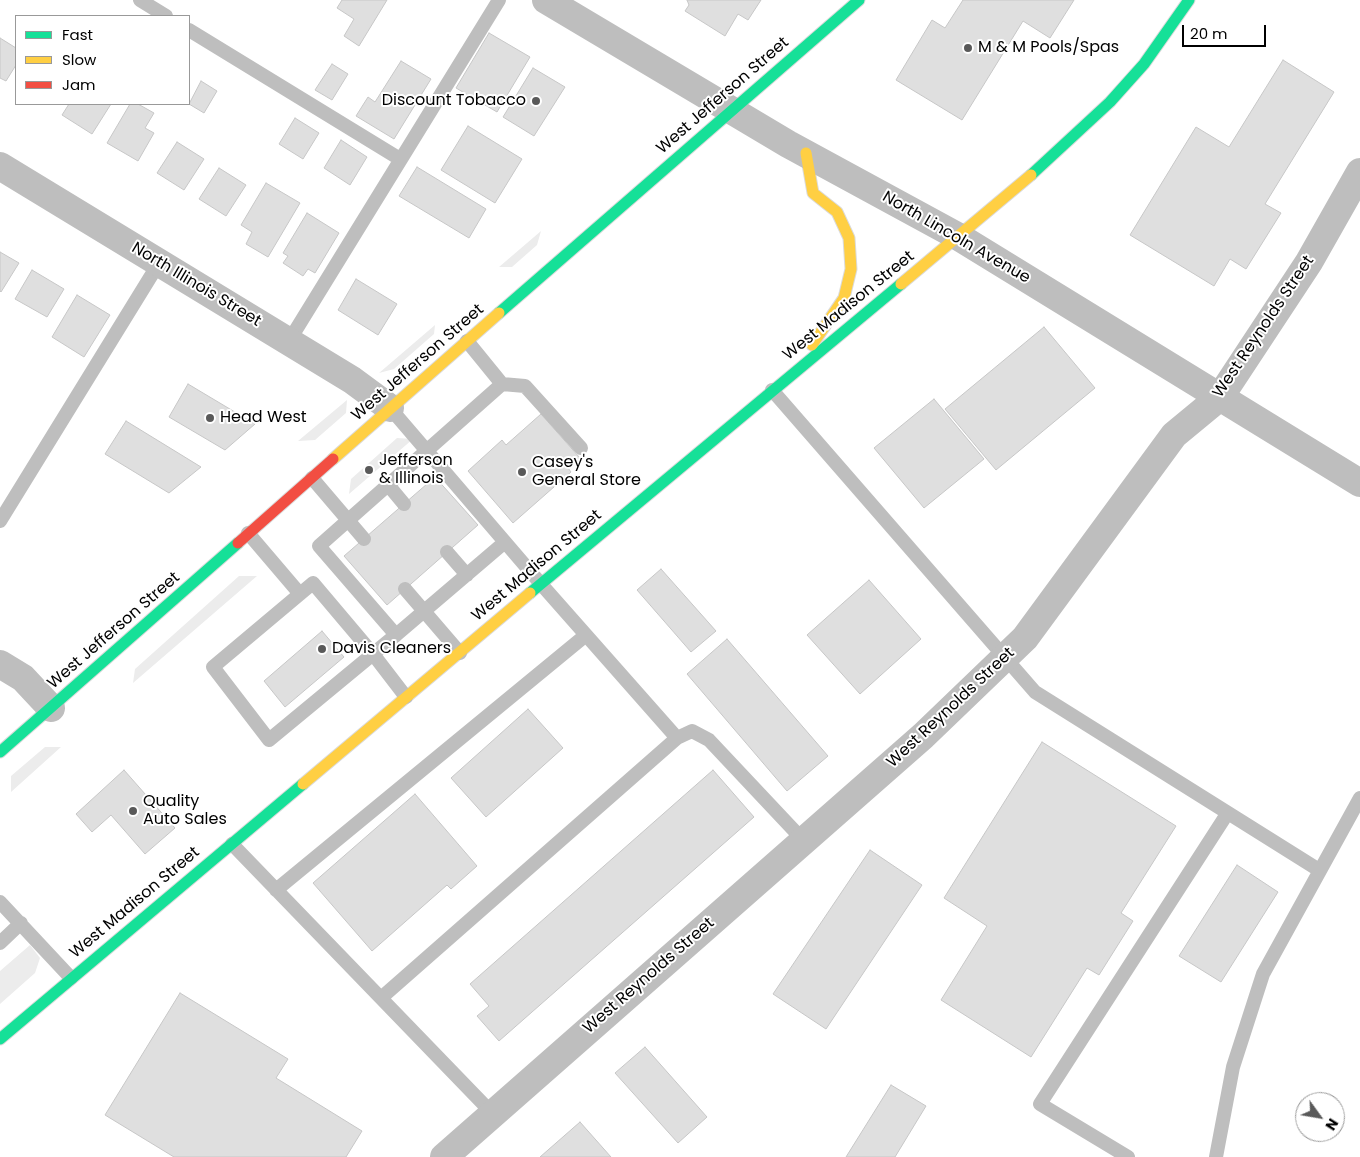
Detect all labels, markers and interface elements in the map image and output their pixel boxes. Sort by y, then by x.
legend [15,15,190,105]
scale bar [1185,15,1269,47]
text: 20 m [1190,23,1228,44]
text: Fast [62,24,93,45]
street label: West Jefferson Street [653,33,793,159]
place label: M & M Pools/Spas [978,38,1119,58]
marker: M & M Pools/Spas [962,42,974,54]
text: Slow [62,49,96,70]
text: Jam [62,74,96,95]
place label: Discount Tobacco [382,91,526,111]
marker: Discount Tobacco [530,95,542,107]
street label: North Lincoln Avenue [879,188,1033,288]
street label: North Illinois Street [128,239,264,331]
street label: West Madison Street [780,247,918,365]
street label: West Reynolds Street [1209,252,1319,402]
street label: West Jefferson Street [348,300,488,426]
place label: Head West [220,408,307,428]
marker: Head West [204,412,216,424]
place label: Jefferson & Illinois [379,451,453,489]
place label: Casey's General Store [532,453,641,491]
marker: Jefferson & Illinois [363,464,375,476]
marker: Casey's General Store [516,466,528,478]
street label: West Madison Street [468,506,606,626]
street label: West Jefferson Street [44,568,184,694]
place label: Davis Cleaners [332,639,451,659]
marker: Davis Cleaners [316,643,328,655]
street label: West Reynolds Street [883,644,1019,772]
place label: Quality Auto Sales [143,792,227,830]
marker: Quality Auto Sales [127,805,139,817]
street label: West Madison Street [66,843,204,963]
street label: West Reynolds Street [580,914,718,1038]
north arrow [1295,1092,1345,1142]
text: N [1321,1115,1343,1134]

